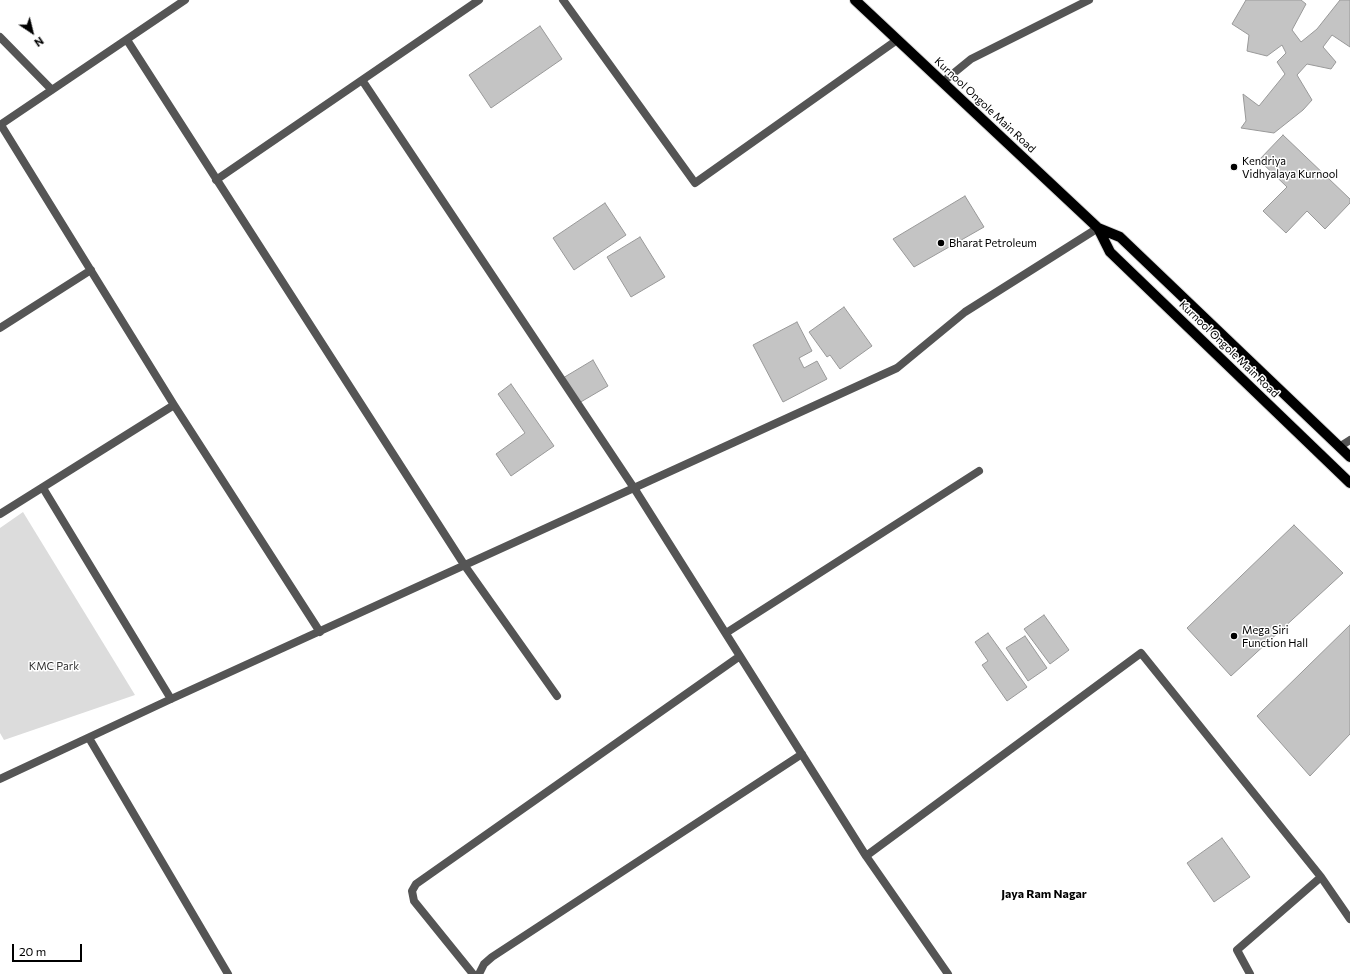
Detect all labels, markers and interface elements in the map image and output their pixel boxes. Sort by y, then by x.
north arrow [12,12,52,52]
text: N [32,35,46,50]
street label: Kurnool Ongole Main Road [932,55,1038,155]
place label: Kendriya Vidhyalaya Kurnool [1242,154,1338,180]
marker: Kendriya Vidhyalaya Kurnool [1229,162,1239,172]
place label: Bharat Petroleum [949,236,1037,250]
marker: Bharat Petroleum [936,238,946,248]
street label: Kurnool Ongole Main Road [1176,298,1282,400]
place label: Mega Siri Function Hall [1242,623,1308,649]
marker: Mega Siri Function Hall [1229,631,1239,641]
park label: KMC Park [29,659,79,673]
district label: Jaya Ram Nagar [1001,887,1087,901]
scale bar [14,936,84,962]
text: 20 m [19,944,46,958]

